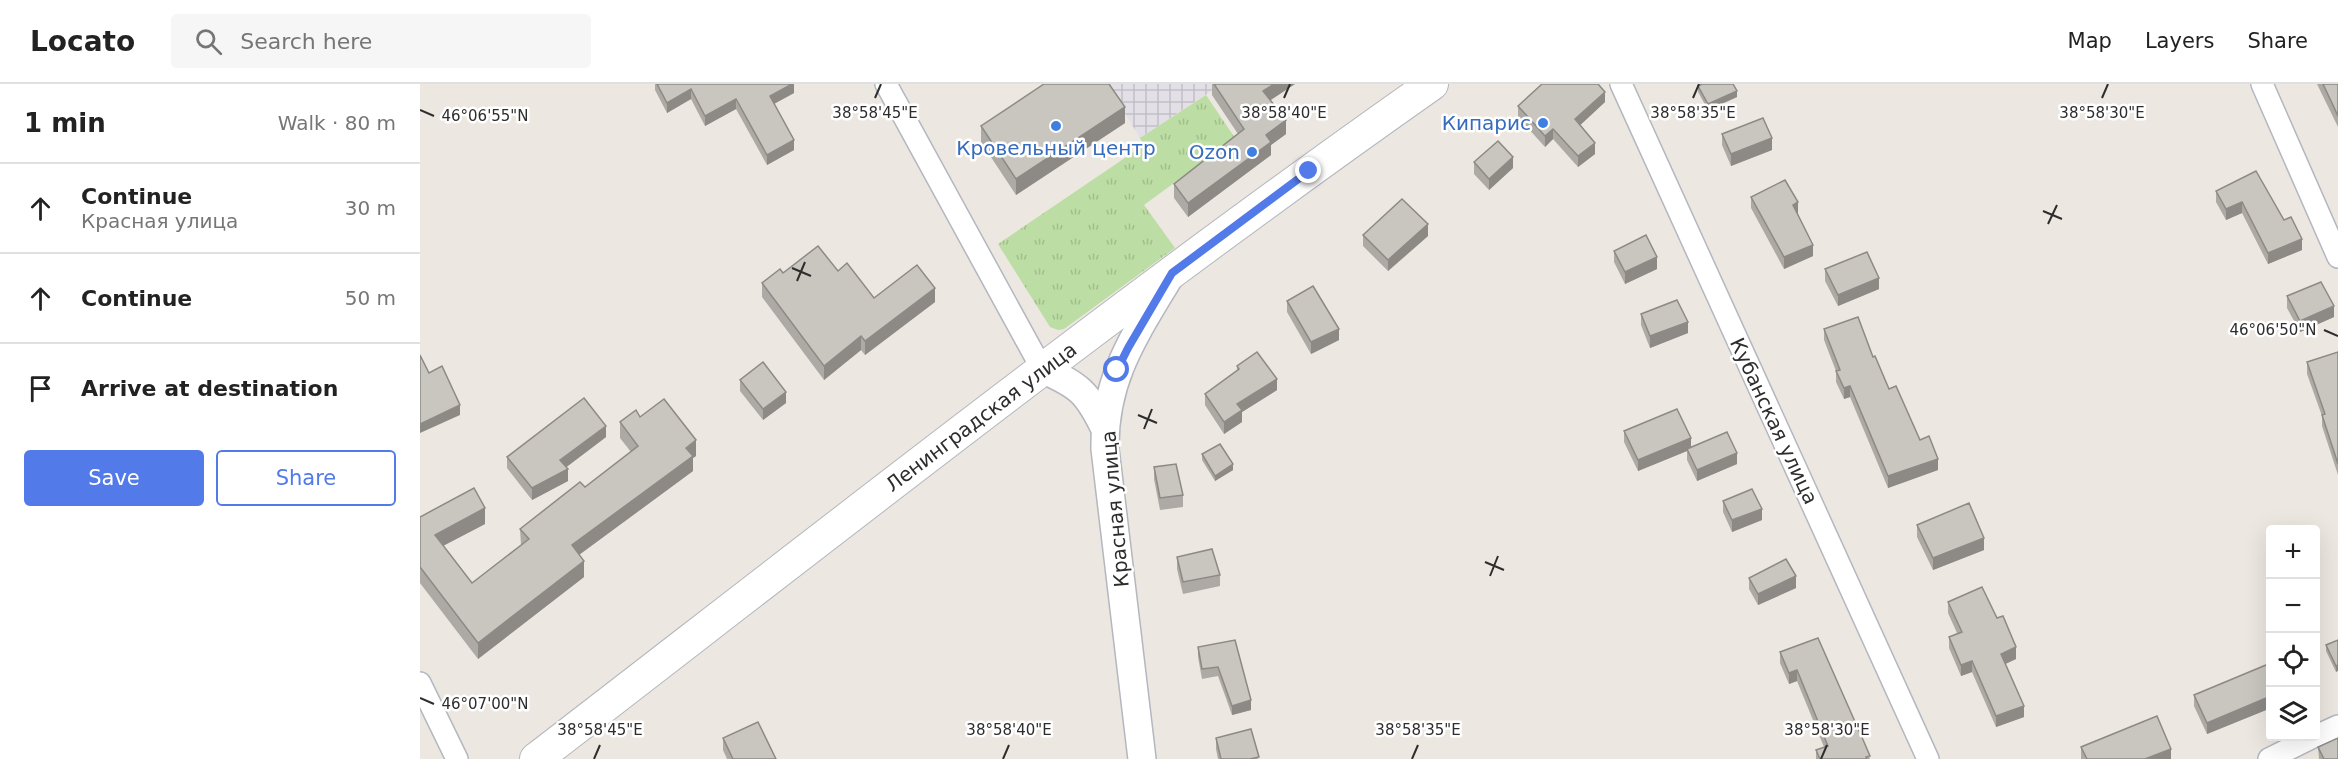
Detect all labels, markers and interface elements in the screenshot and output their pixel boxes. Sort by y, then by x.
search box [171,14,591,68]
text: Locato [30,25,135,58]
icon: search [192,25,225,58]
text: Search here [240,29,372,54]
text: Map [2068,29,2112,53]
text: Layers [2145,29,2214,53]
text: Share [2247,29,2308,53]
text: 38°58'45"E [832,104,918,122]
text: 38°58'40"E [1241,104,1327,122]
text: 38°58'35"E [1650,104,1736,122]
text: 38°58'30"E [2059,104,2145,122]
text: 46°06'55"N [441,107,529,125]
text: 1 min [24,108,106,138]
text: Walk · 80 m [278,111,396,135]
place label: Кипарис [1442,111,1531,135]
marker: Кипарис [1536,116,1550,130]
marker: Кровельный центр [1049,119,1063,133]
place label: Кровельный центр [956,136,1156,160]
place label: Ozon [1189,140,1240,164]
marker: Ozon [1245,145,1259,159]
route end [1295,157,1321,183]
text: Continue [81,184,192,209]
icon: ahead [24,192,57,225]
text: 30 m [345,196,396,220]
text: Красная улица [81,209,238,233]
icon: ahead [24,282,57,315]
text: Continue [81,286,192,311]
text: 50 m [345,286,396,310]
text: 46°06'50"N [2229,321,2317,339]
street label: Кубанская улица [1725,334,1823,508]
street label: Ленинградская улица [881,337,1081,497]
route start [1103,356,1129,382]
icon: arrive [24,372,57,405]
text: Arrive at destination [81,376,338,401]
street label: Красная улица [1096,430,1134,588]
button: Save [24,450,204,506]
button: Share [216,450,396,506]
map controls [2266,525,2320,741]
button: + [2266,525,2320,579]
button: − [2266,579,2320,633]
button: locate [2266,633,2320,687]
button: layers [2266,687,2320,741]
text: 46°07'00"N [441,695,529,713]
text: 38°58'45"E [557,721,643,739]
text: 38°58'40"E [966,721,1052,739]
text: 38°58'35"E [1375,721,1461,739]
text: 38°58'30"E [1784,721,1870,739]

